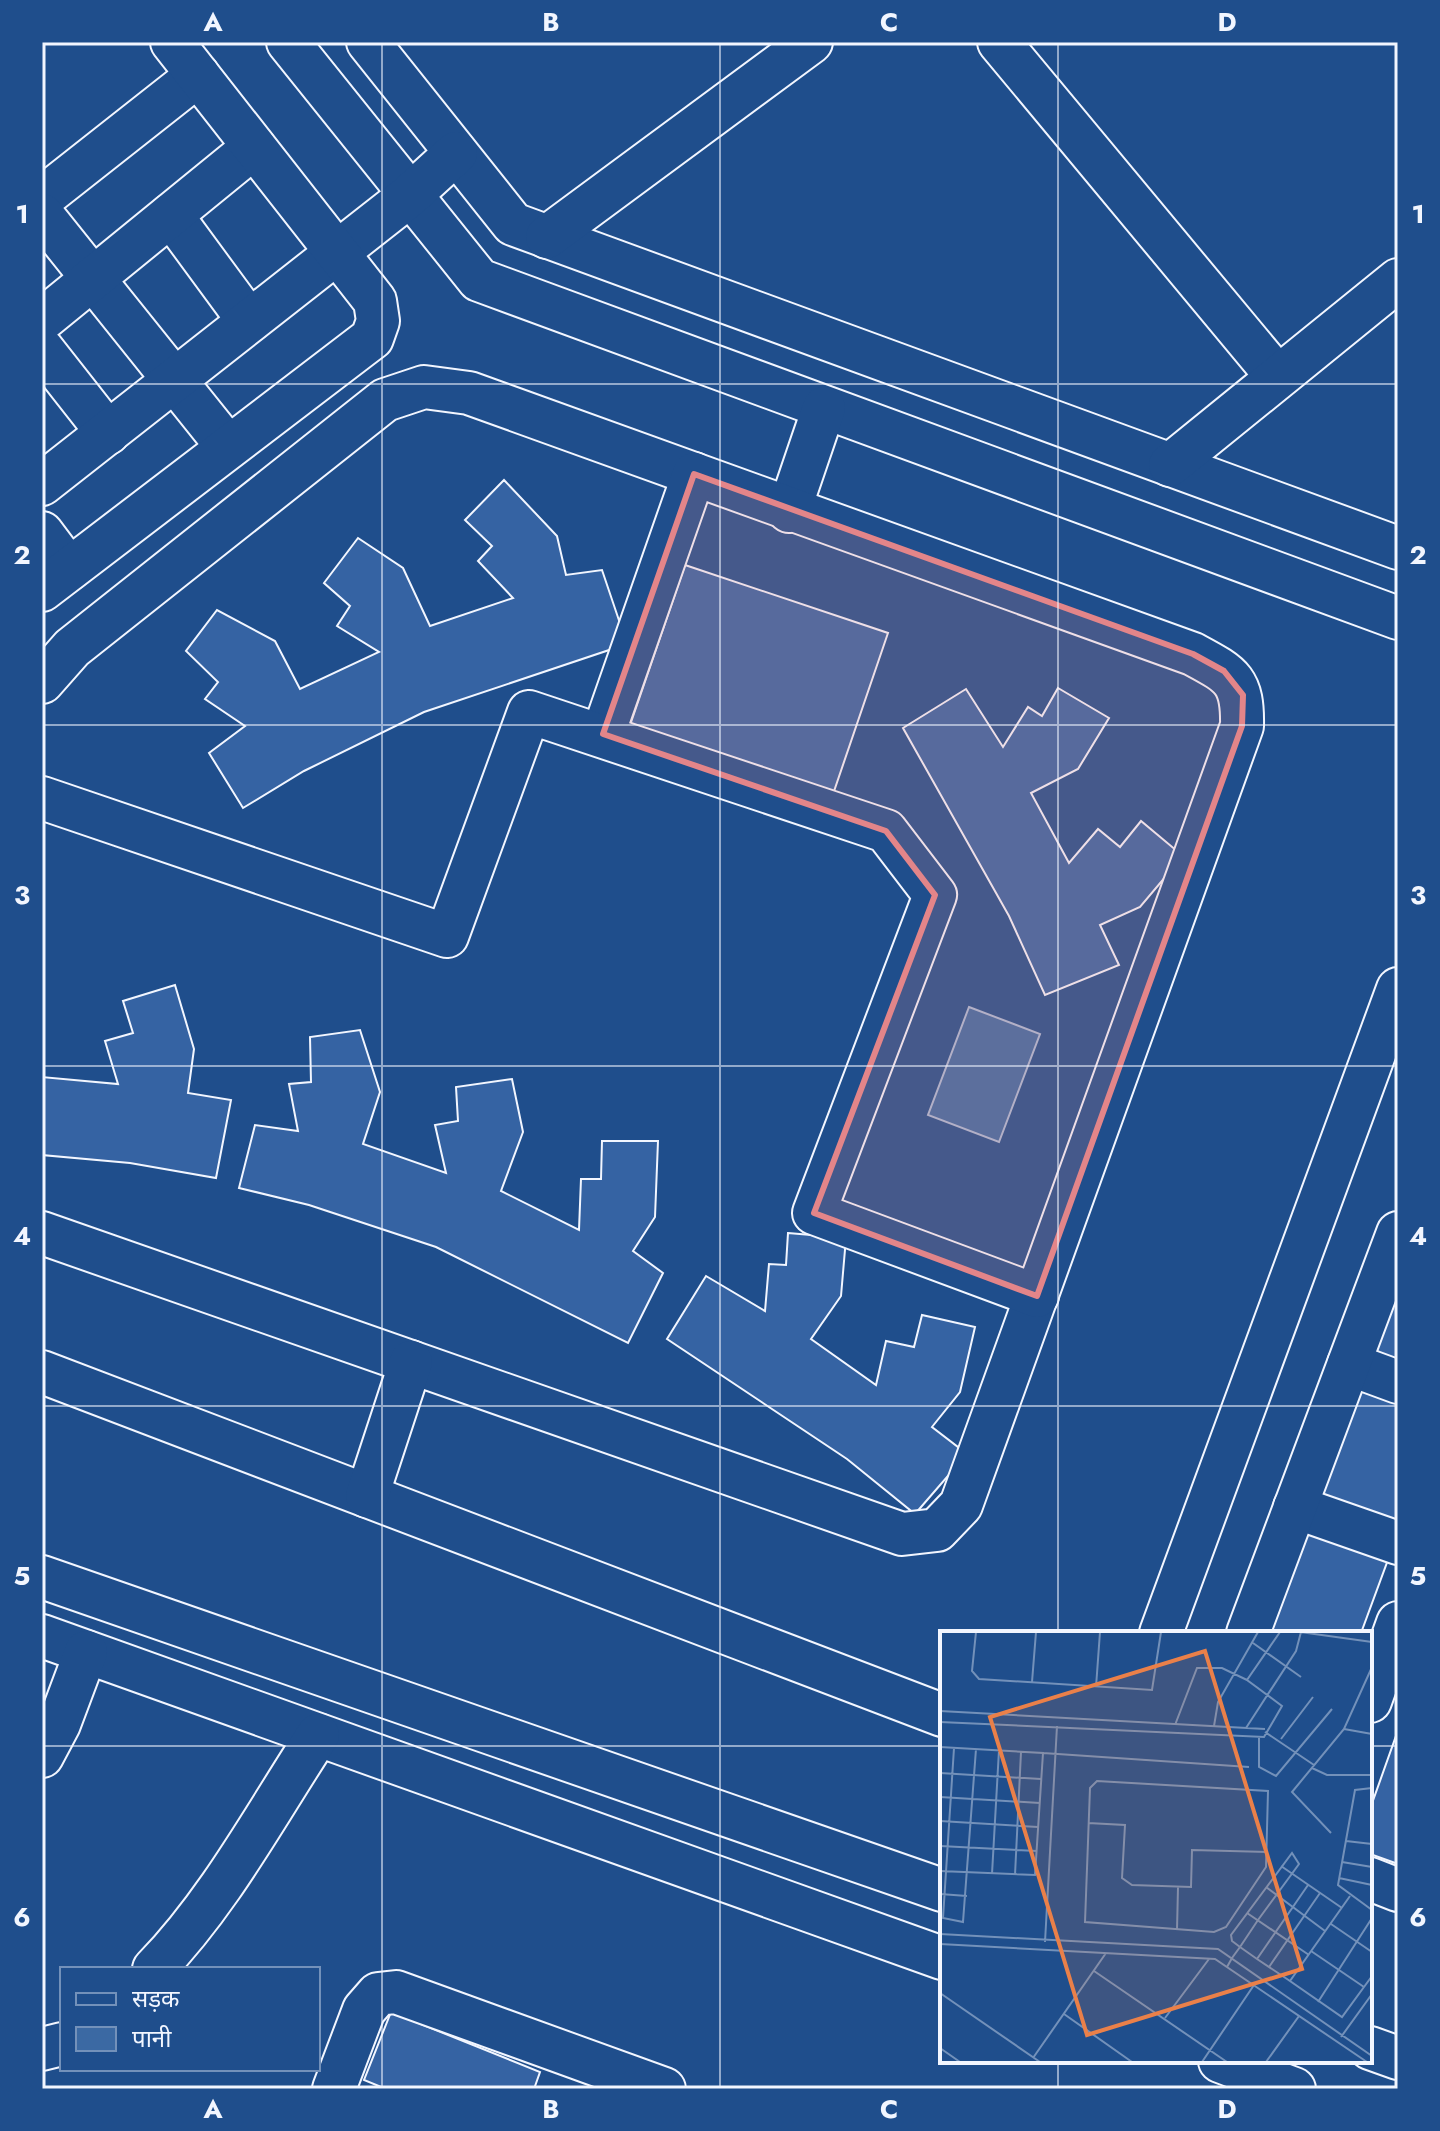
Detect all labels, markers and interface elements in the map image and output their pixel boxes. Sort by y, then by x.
text: A [202,3,223,41]
text: B [542,3,560,41]
text: C [880,3,898,41]
text: D [1217,3,1237,41]
text: 1 [15,195,29,233]
text: 1 [1411,195,1425,233]
text: 2 [13,536,31,574]
text: 2 [1409,536,1427,574]
text: 3 [14,876,30,914]
text: 3 [1410,876,1426,914]
text: 4 [13,1217,31,1255]
text: 4 [1409,1217,1427,1255]
text: 5 [14,1557,30,1595]
text: 5 [1410,1557,1426,1595]
inset map [940,1631,1372,2063]
text: 6 [13,1898,31,1936]
text: 6 [1409,1898,1427,1936]
legend [60,1967,320,2071]
text: सड़क [132,1981,180,2016]
text: पानी [132,2021,172,2056]
text: A [202,2090,223,2128]
text: B [542,2090,560,2128]
text: C [880,2090,898,2128]
text: D [1217,2090,1237,2128]

